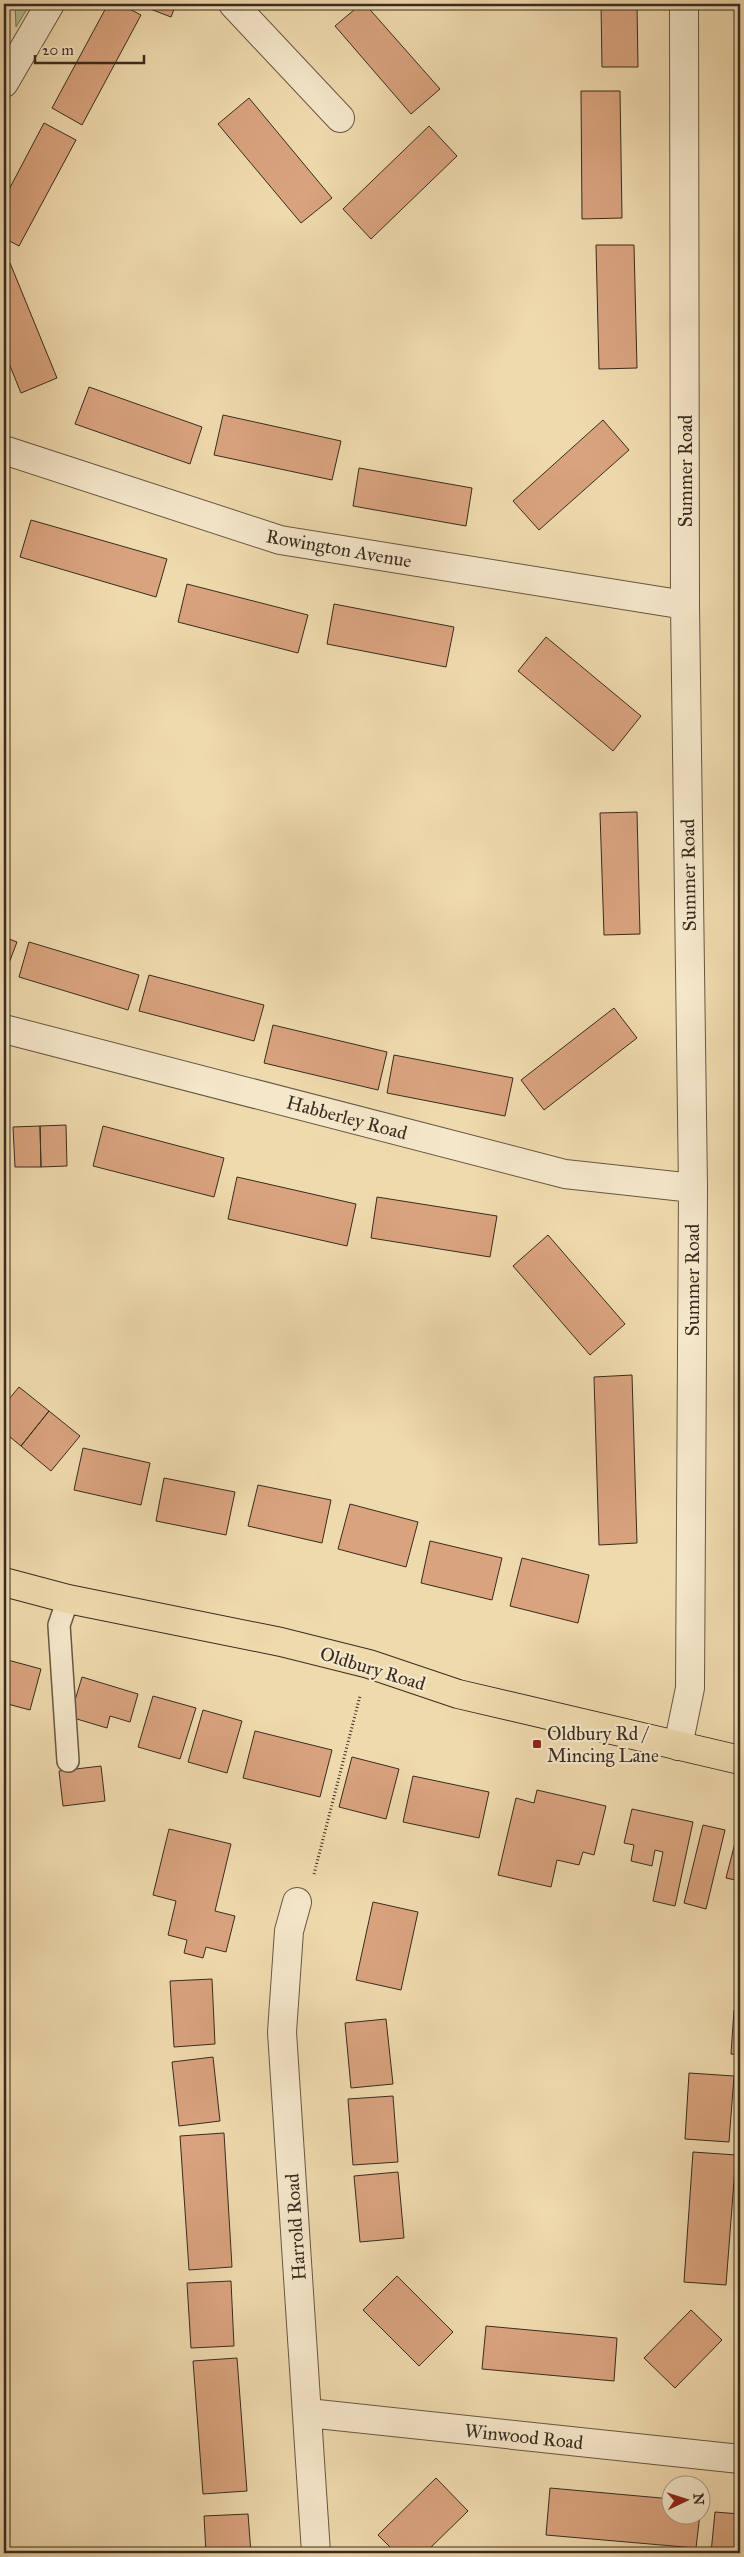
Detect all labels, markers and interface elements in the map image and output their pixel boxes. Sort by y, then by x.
scale bar [35,32,144,64]
text: 20 m [42,41,74,59]
street label: Summer Road [674,414,697,527]
street label: Rowington Avenue [264,524,414,574]
street label: Summer Road [676,818,701,931]
street label: Habberley Road [284,1090,410,1145]
street label: Summer Road [681,1223,704,1336]
street label: Oldbury Road [317,1642,429,1696]
place label: Oldbury Rd / Mincing Lane [547,1722,659,1768]
marker: Oldbury Rd / Mincing Lane [531,1738,543,1750]
street label: Harrold Road [280,2172,311,2281]
street label: Winwood Road [463,2419,585,2454]
north arrow [662,2474,712,2524]
text: N [690,2493,707,2506]

